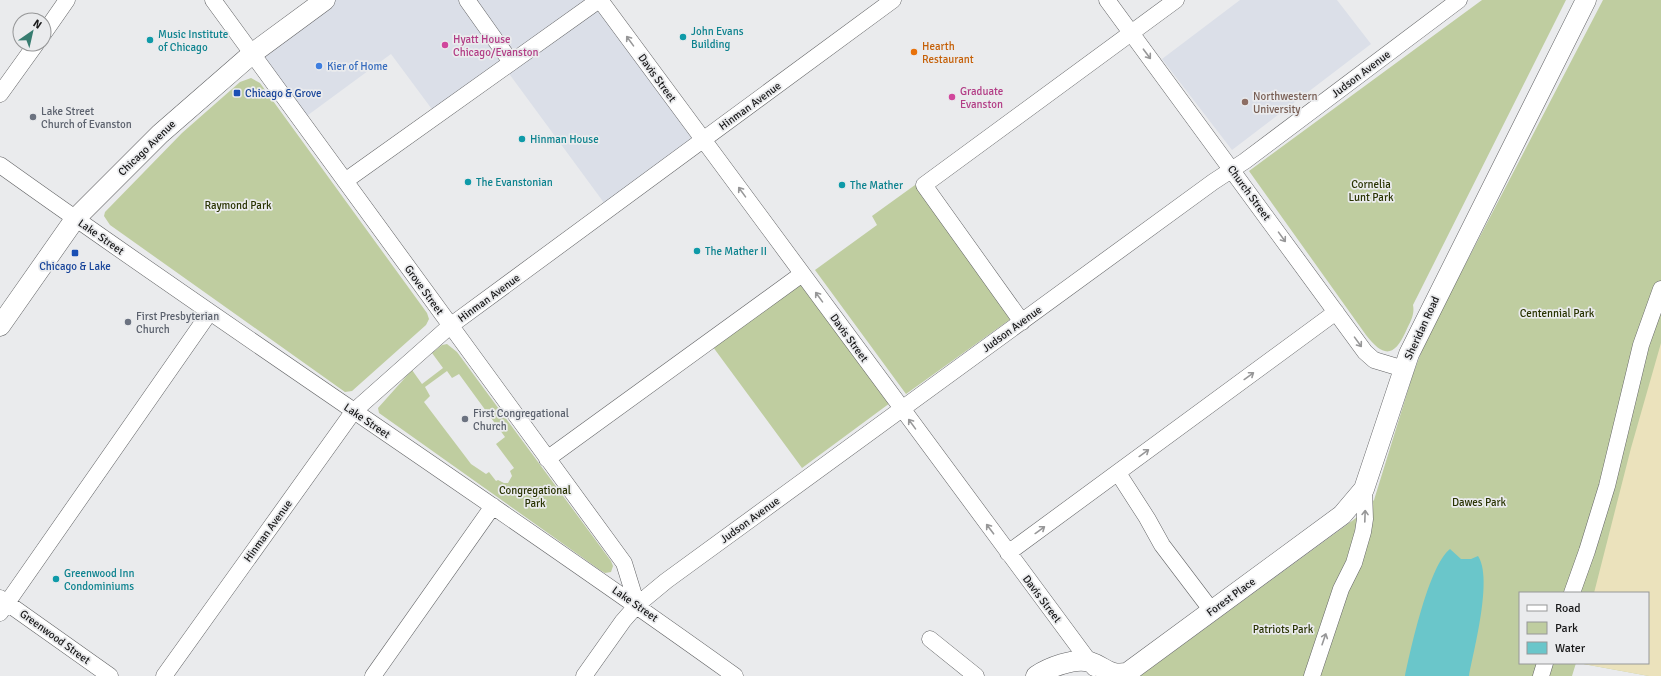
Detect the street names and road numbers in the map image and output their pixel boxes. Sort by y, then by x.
street label: Judson Avenue [1329,48,1393,100]
street label: Davis Street [635,51,679,105]
street label: Hinman Avenue [716,79,784,133]
street label: Chicago Avenue [116,117,178,179]
street label: Church Street [1225,163,1273,223]
street label: Lake Street [76,216,127,258]
street label: Grove Street [402,263,446,317]
street label: Hinman Avenue [455,271,523,325]
street label: Sheridan Road [1402,294,1442,362]
street label: Judson Avenue [980,303,1044,355]
street label: Davis Street [827,311,871,365]
street label: Lake Street [341,401,393,441]
street label: Judson Avenue [718,494,782,546]
street label: Hinman Avenue [241,497,295,565]
street label: Davis Street [1020,573,1064,625]
street label: Forest Place [1204,575,1258,619]
street label: Lake Street [610,583,661,625]
street label: Greenwood Street [17,607,93,667]

